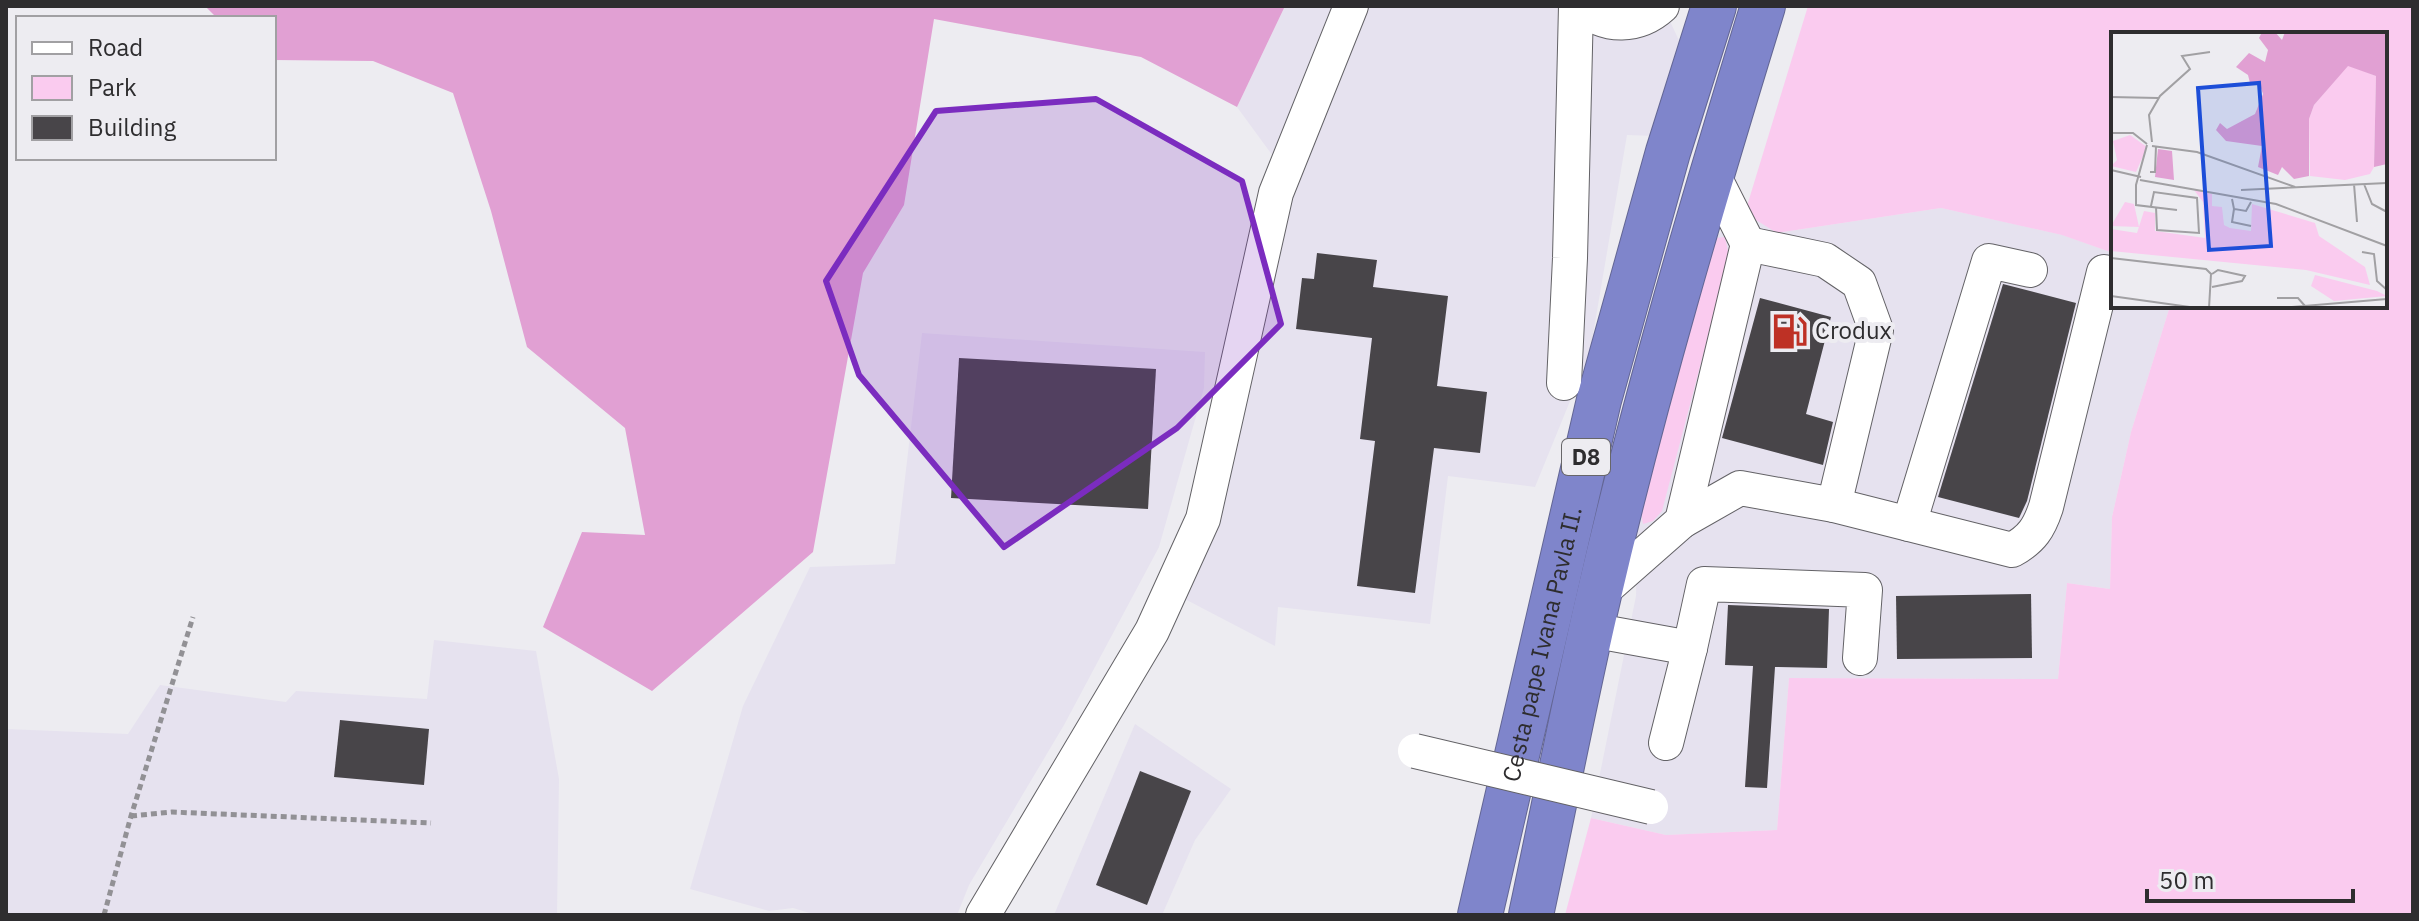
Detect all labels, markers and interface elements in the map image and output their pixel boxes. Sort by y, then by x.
legend [16,16,276,160]
text: Road [88,31,143,63]
inset map [2111,32,2387,308]
text: Park [88,71,137,103]
text: Building [88,111,176,143]
fuel station icon: Crodux [1770,312,1808,350]
place label: Crodux [1815,314,1892,346]
road number: D8 [1562,439,1610,475]
street label: Cesta pape Ivana Pavla II. [1494,503,1589,785]
scale bar [2147,853,2353,903]
text: 50 m [2159,864,2214,896]

